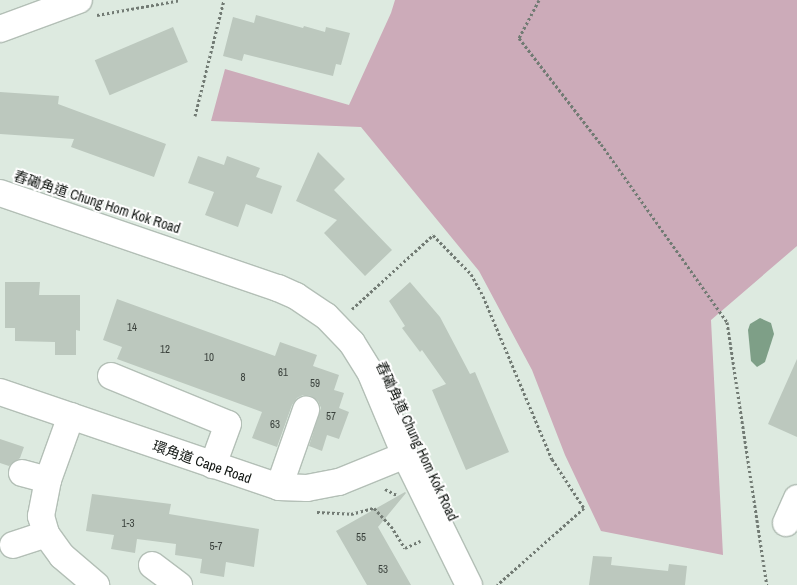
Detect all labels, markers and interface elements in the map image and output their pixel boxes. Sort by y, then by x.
street label: 舂磡角道 Chung Hom Kok Road [12,167,182,237]
house number: 14 [127,320,137,334]
house number: 12 [160,342,170,356]
house number: 10 [204,350,214,364]
street label: 舂磡角道 Chung Hom Kok Road [373,359,461,523]
house number: 61 [278,365,288,379]
house number: 8 [240,370,246,384]
house number: 59 [310,376,320,390]
house number: 57 [326,409,336,423]
house number: 63 [270,417,280,431]
street label: 環角道 Cape Road [150,437,254,487]
house number: 1-3 [121,516,135,530]
house number: 55 [356,530,366,544]
house number: 5-7 [209,539,223,553]
house number: 53 [378,562,388,576]

